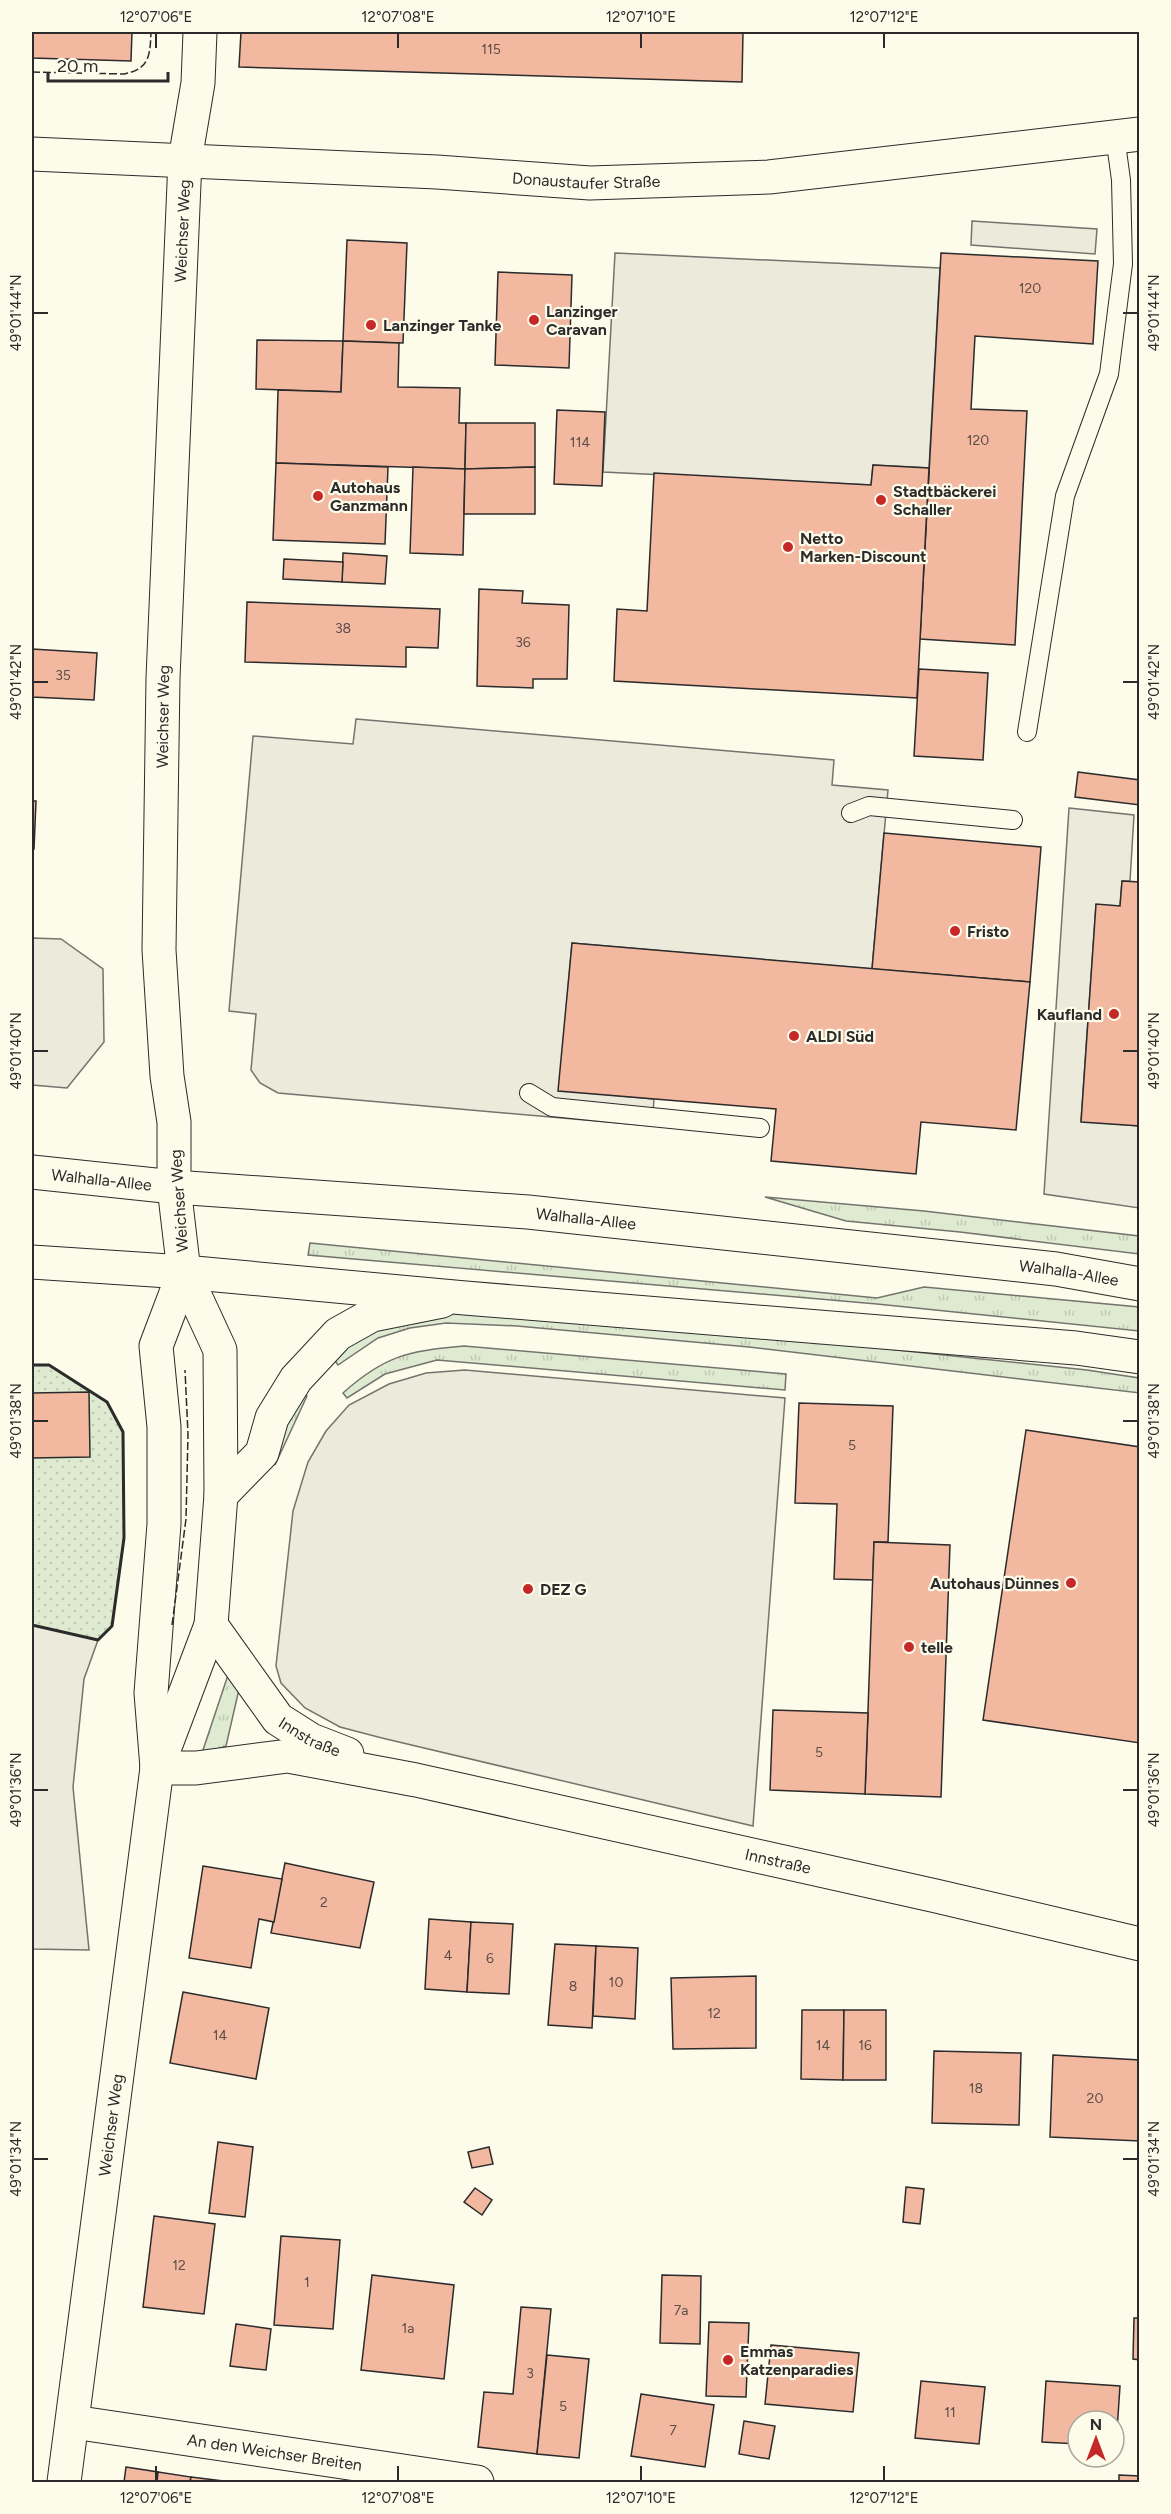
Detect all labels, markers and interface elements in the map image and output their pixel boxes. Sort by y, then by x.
text: 12°07'06"E [120,8,192,26]
text: 12°07'08"E [361,8,435,26]
text: 12°07'10"E [606,8,676,26]
text: 12°07'12"E [849,8,919,26]
house number: 115 [481,41,501,58]
scale bar [48,45,168,83]
text: 20 m [57,55,98,77]
street label: Donaustaufer Straße [512,168,661,193]
street label: Weichser Weg [170,179,194,283]
text: 49°01'44"N [7,274,25,352]
text: 49°01'44"N [1145,274,1163,352]
house number: 120 [1019,280,1041,297]
place label: Lanzinger Caravan [546,302,618,339]
marker: Lanzinger Caravan [527,313,541,327]
place label: Lanzinger Tanke [383,316,502,335]
marker: Lanzinger Tanke [364,318,378,332]
house number: 120 [967,432,989,449]
house number: 114 [570,434,590,451]
place label: Autohaus Ganzmann [330,478,408,515]
place label: Stadtbäckerei Schaller [893,482,996,519]
marker: Autohaus Ganzmann [311,489,325,503]
marker: Stadtbäckerei Schaller [874,493,888,507]
place label: Netto Marken-Discount [800,529,926,566]
marker: Netto Marken-Discount [781,540,795,554]
house number: 38 [335,620,351,637]
house number: 36 [515,634,531,651]
text: 49°01'42"N [7,644,25,720]
text: 49°01'42"N [1145,644,1163,720]
street label: Weichser Weg [152,665,173,768]
house number: 35 [55,667,71,684]
place label: Fristo [967,922,1009,941]
marker: Fristo [948,924,962,938]
place label: Kaufland [1037,1005,1102,1024]
marker: Kaufland [1107,1007,1121,1021]
text: 49°01'40"N [7,1012,25,1090]
text: 49°01'40"N [1145,1012,1163,1090]
place label: ALDI Süd [806,1027,874,1046]
marker: ALDI Süd [787,1029,801,1043]
street label: Weichser Weg [166,1149,192,1253]
street label: Walhalla-Allee [50,1165,153,1194]
street label: Walhalla-Allee [535,1203,637,1233]
street label: Walhalla-Allee [1018,1256,1121,1290]
text: 49°01'38"N [7,1383,25,1459]
text: 49°01'38"N [1145,1383,1163,1459]
house number: 5 [848,1437,856,1454]
place label: Autohaus Dünnes [930,1574,1060,1593]
marker: Autohaus Dünnes [1064,1576,1078,1590]
place label: DEZ G [540,1580,587,1599]
marker: DEZ G [521,1582,535,1596]
place label: telle [921,1638,953,1657]
marker: telle [902,1640,916,1654]
street label: Innstraße [275,1713,344,1760]
house number: 5 [815,1744,823,1761]
text: 49°01'36"N [7,1752,25,1828]
text: 49°01'36"N [1145,1752,1163,1828]
street label: Innstraße [743,1844,813,1877]
house number: 2 [320,1894,328,1911]
house number: 4 [444,1947,453,1964]
house number: 6 [486,1950,494,1967]
house number: 10 [609,1974,623,1991]
house number: 8 [569,1978,577,1995]
house number: 12 [707,2005,721,2022]
house number: 14 [213,2027,228,2044]
house number: 14 [816,2037,831,2054]
house number: 16 [858,2037,872,2054]
street label: Weichser Weg [94,2073,127,2177]
house number: 18 [969,2080,983,2097]
house number: 20 [1087,2090,1103,2107]
text: 49°01'34"N [7,2121,25,2197]
text: 49°01'34"N [1145,2121,1163,2197]
house number: 12 [172,2257,186,2274]
house number: 1 [304,2274,310,2291]
house number: 7a [674,2302,688,2319]
house number: 1a [402,2320,414,2337]
place label: Emmas Katzenparadies [740,2342,854,2379]
marker: Emmas Katzenparadies [721,2353,735,2367]
house number: 3 [526,2365,534,2382]
house number: 5 [559,2398,567,2415]
house number: 11 [944,2404,956,2421]
north arrow [1066,2409,1126,2469]
text: N [1090,2415,1102,2434]
house number: 7 [669,2422,677,2439]
street label: An den Weichser Breiten [186,2430,364,2474]
text: 12°07'06"E [120,2489,192,2507]
text: 12°07'08"E [361,2489,435,2507]
text: 12°07'10"E [606,2489,676,2507]
text: 12°07'12"E [849,2489,919,2507]

